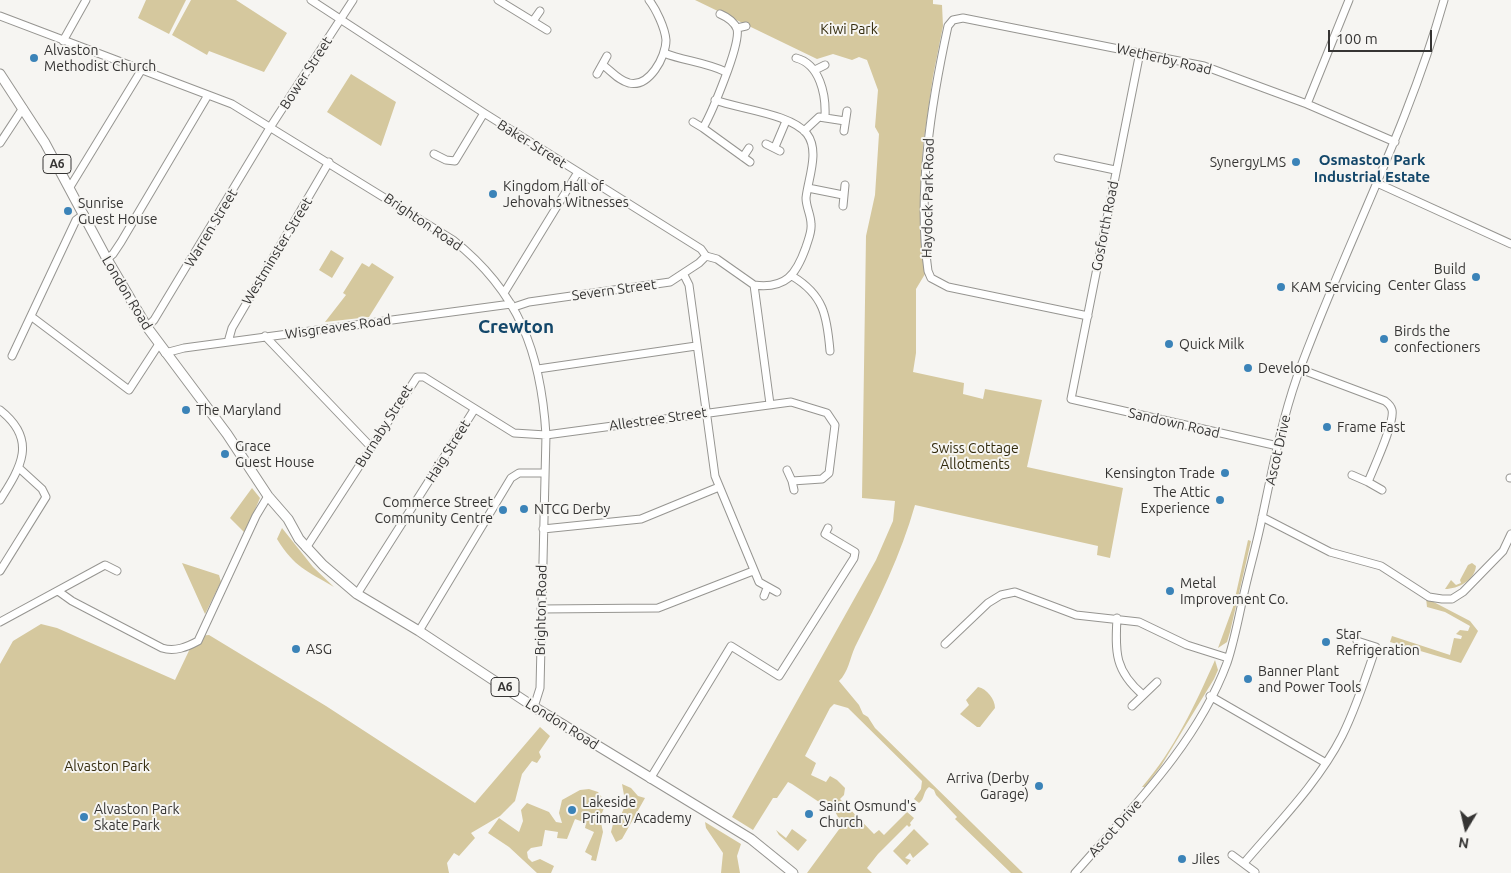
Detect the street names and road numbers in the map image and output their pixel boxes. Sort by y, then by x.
street label: Bower Street [276,34,336,112]
street label: Wetherby Road [1115,40,1213,78]
street label: Baker Street [494,116,570,172]
street label: Haydock Park Road [919,138,937,258]
road number: A6 [43,154,71,173]
street label: Gosforth Road [1088,180,1122,272]
street label: Warren Street [181,186,241,270]
street label: Brighton Road [381,190,465,254]
street label: Westminster Street [238,194,316,308]
street label: London Road [98,253,156,333]
street label: Severn Street [571,276,657,304]
street label: Wisgreaves Road [284,311,392,343]
street label: Burnaby Street [352,381,416,471]
street label: Allestree Street [608,404,708,434]
street label: Sandown Road [1127,404,1221,442]
street label: Ascot Drive [1262,413,1294,487]
street label: Haig Street [422,417,474,485]
street label: Brighton Road [532,564,550,656]
road number: A6 [491,678,519,696]
street label: London Road [522,695,602,753]
street label: Ascot Drive [1085,796,1145,860]

